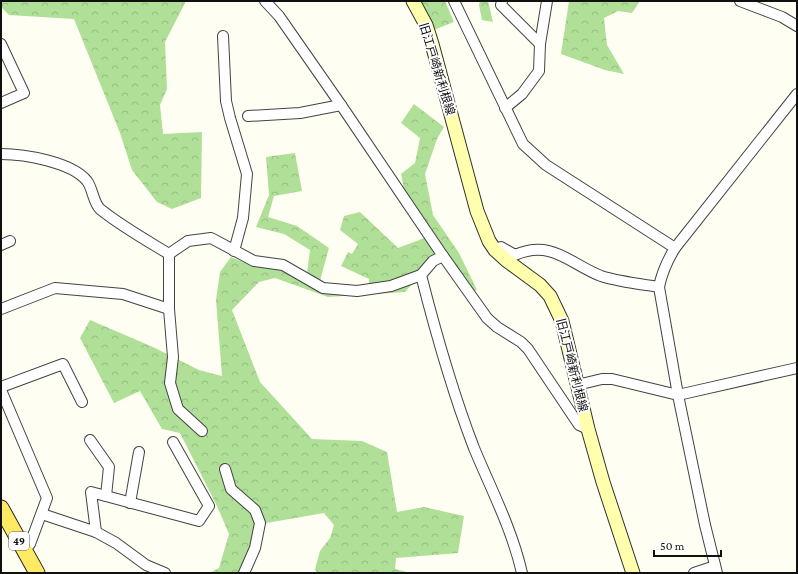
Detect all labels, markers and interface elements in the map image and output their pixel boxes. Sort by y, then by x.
street label: 旧江戸崎新利根線 [416,21,458,117]
street label: 旧江戸崎新利根線 [554,317,590,413]
road number: 49 [9,532,29,550]
scale bar [654,532,721,558]
text: 50 m [660,539,685,553]

